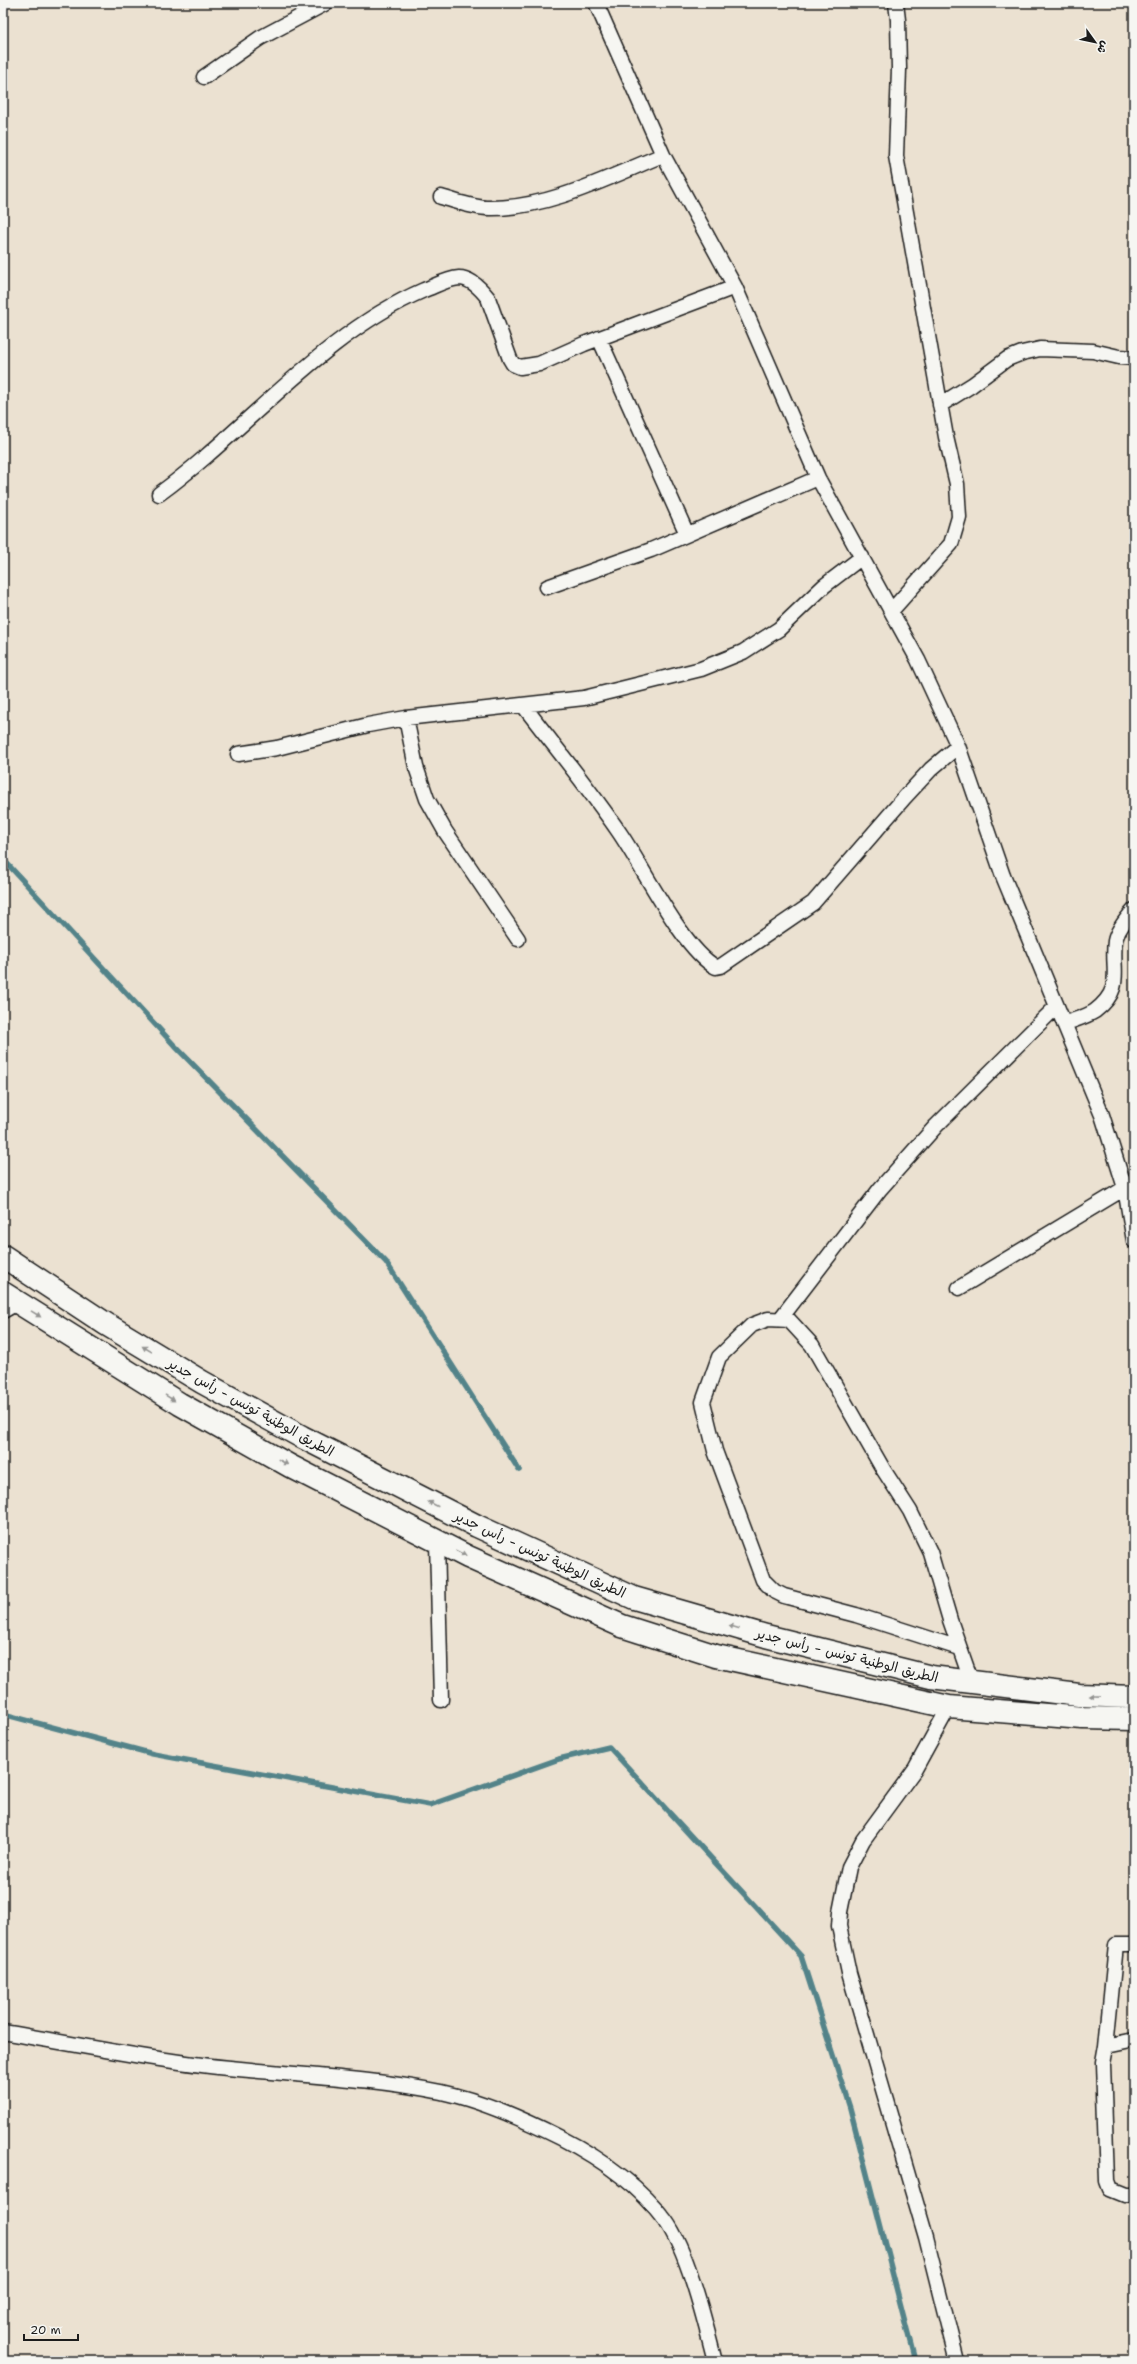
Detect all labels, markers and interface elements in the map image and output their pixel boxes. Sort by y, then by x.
north arrow [1075,22,1115,62]
text: ش [1093,38,1113,56]
one-way arrow [30,1311,42,1318]
one-way arrow [141,1345,153,1352]
street label: الطريق الوطنية تونس - رأس جدير [164,1353,337,1460]
one-way arrow [164,1394,176,1401]
one-way arrow [277,1459,289,1465]
one-way arrow [428,1501,439,1507]
street label: الطريق الوطنية تونس - رأس جدير [450,1506,629,1602]
one-way arrow [455,1550,466,1556]
street label: الطريق الوطنية تونس - رأس جدير [753,1623,940,1686]
one-way arrow [728,1624,741,1630]
one-way arrow [1088,1693,1101,1699]
scale bar [24,2316,78,2342]
text: 20 m [30,2322,61,2338]

